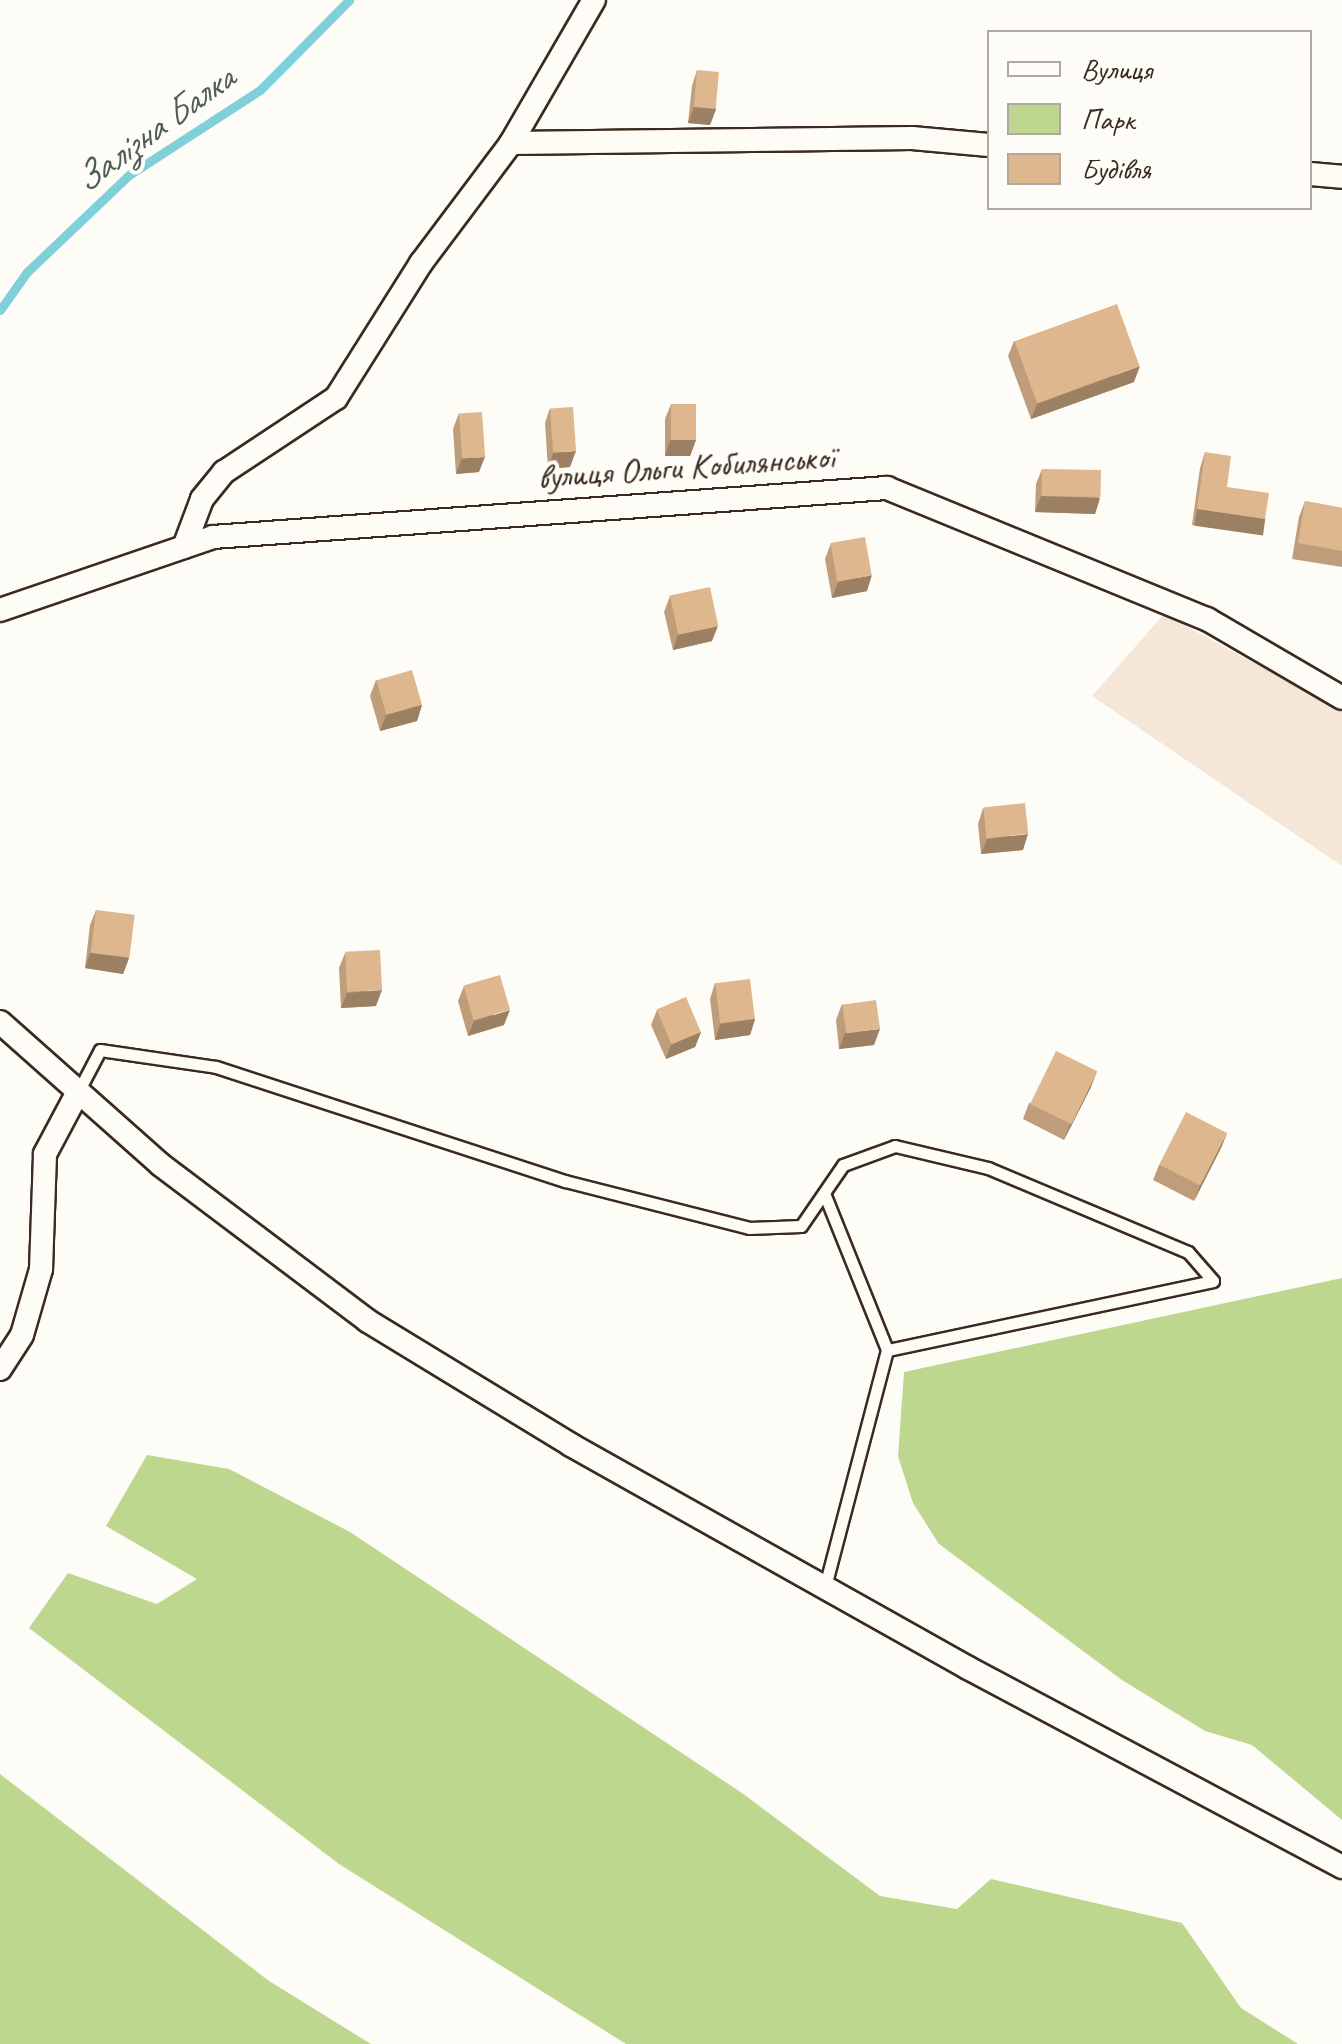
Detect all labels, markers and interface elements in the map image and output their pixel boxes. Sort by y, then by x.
legend [987,30,1312,210]
text: Вулиця [1081,50,1152,88]
water label: Залізна Балка [64,55,244,203]
text: Парк [1081,100,1135,138]
text: Будівля [1081,150,1151,188]
street label: вулиця Ольги Кобилянської [536,436,836,498]

